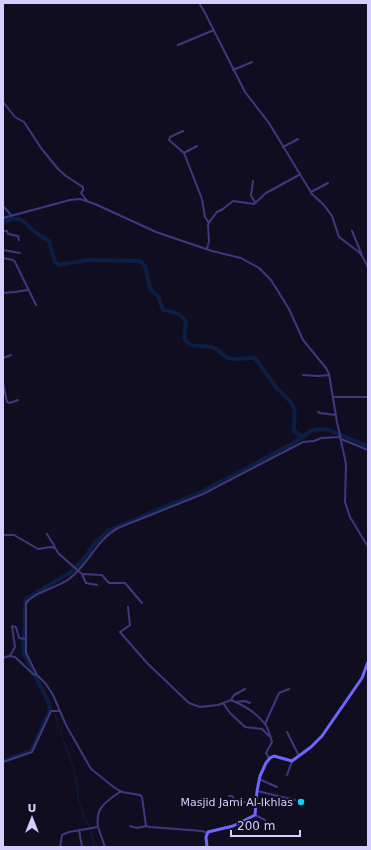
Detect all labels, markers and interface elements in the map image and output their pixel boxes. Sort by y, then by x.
place label: Masjid Jami Al-Ikhlas [181,796,293,809]
marker: Masjid Jami Al-Ikhlas [296,797,306,807]
north arrow [12,798,52,838]
text: U [28,802,36,815]
scale bar [231,812,300,838]
text: 200 m [237,819,275,833]

